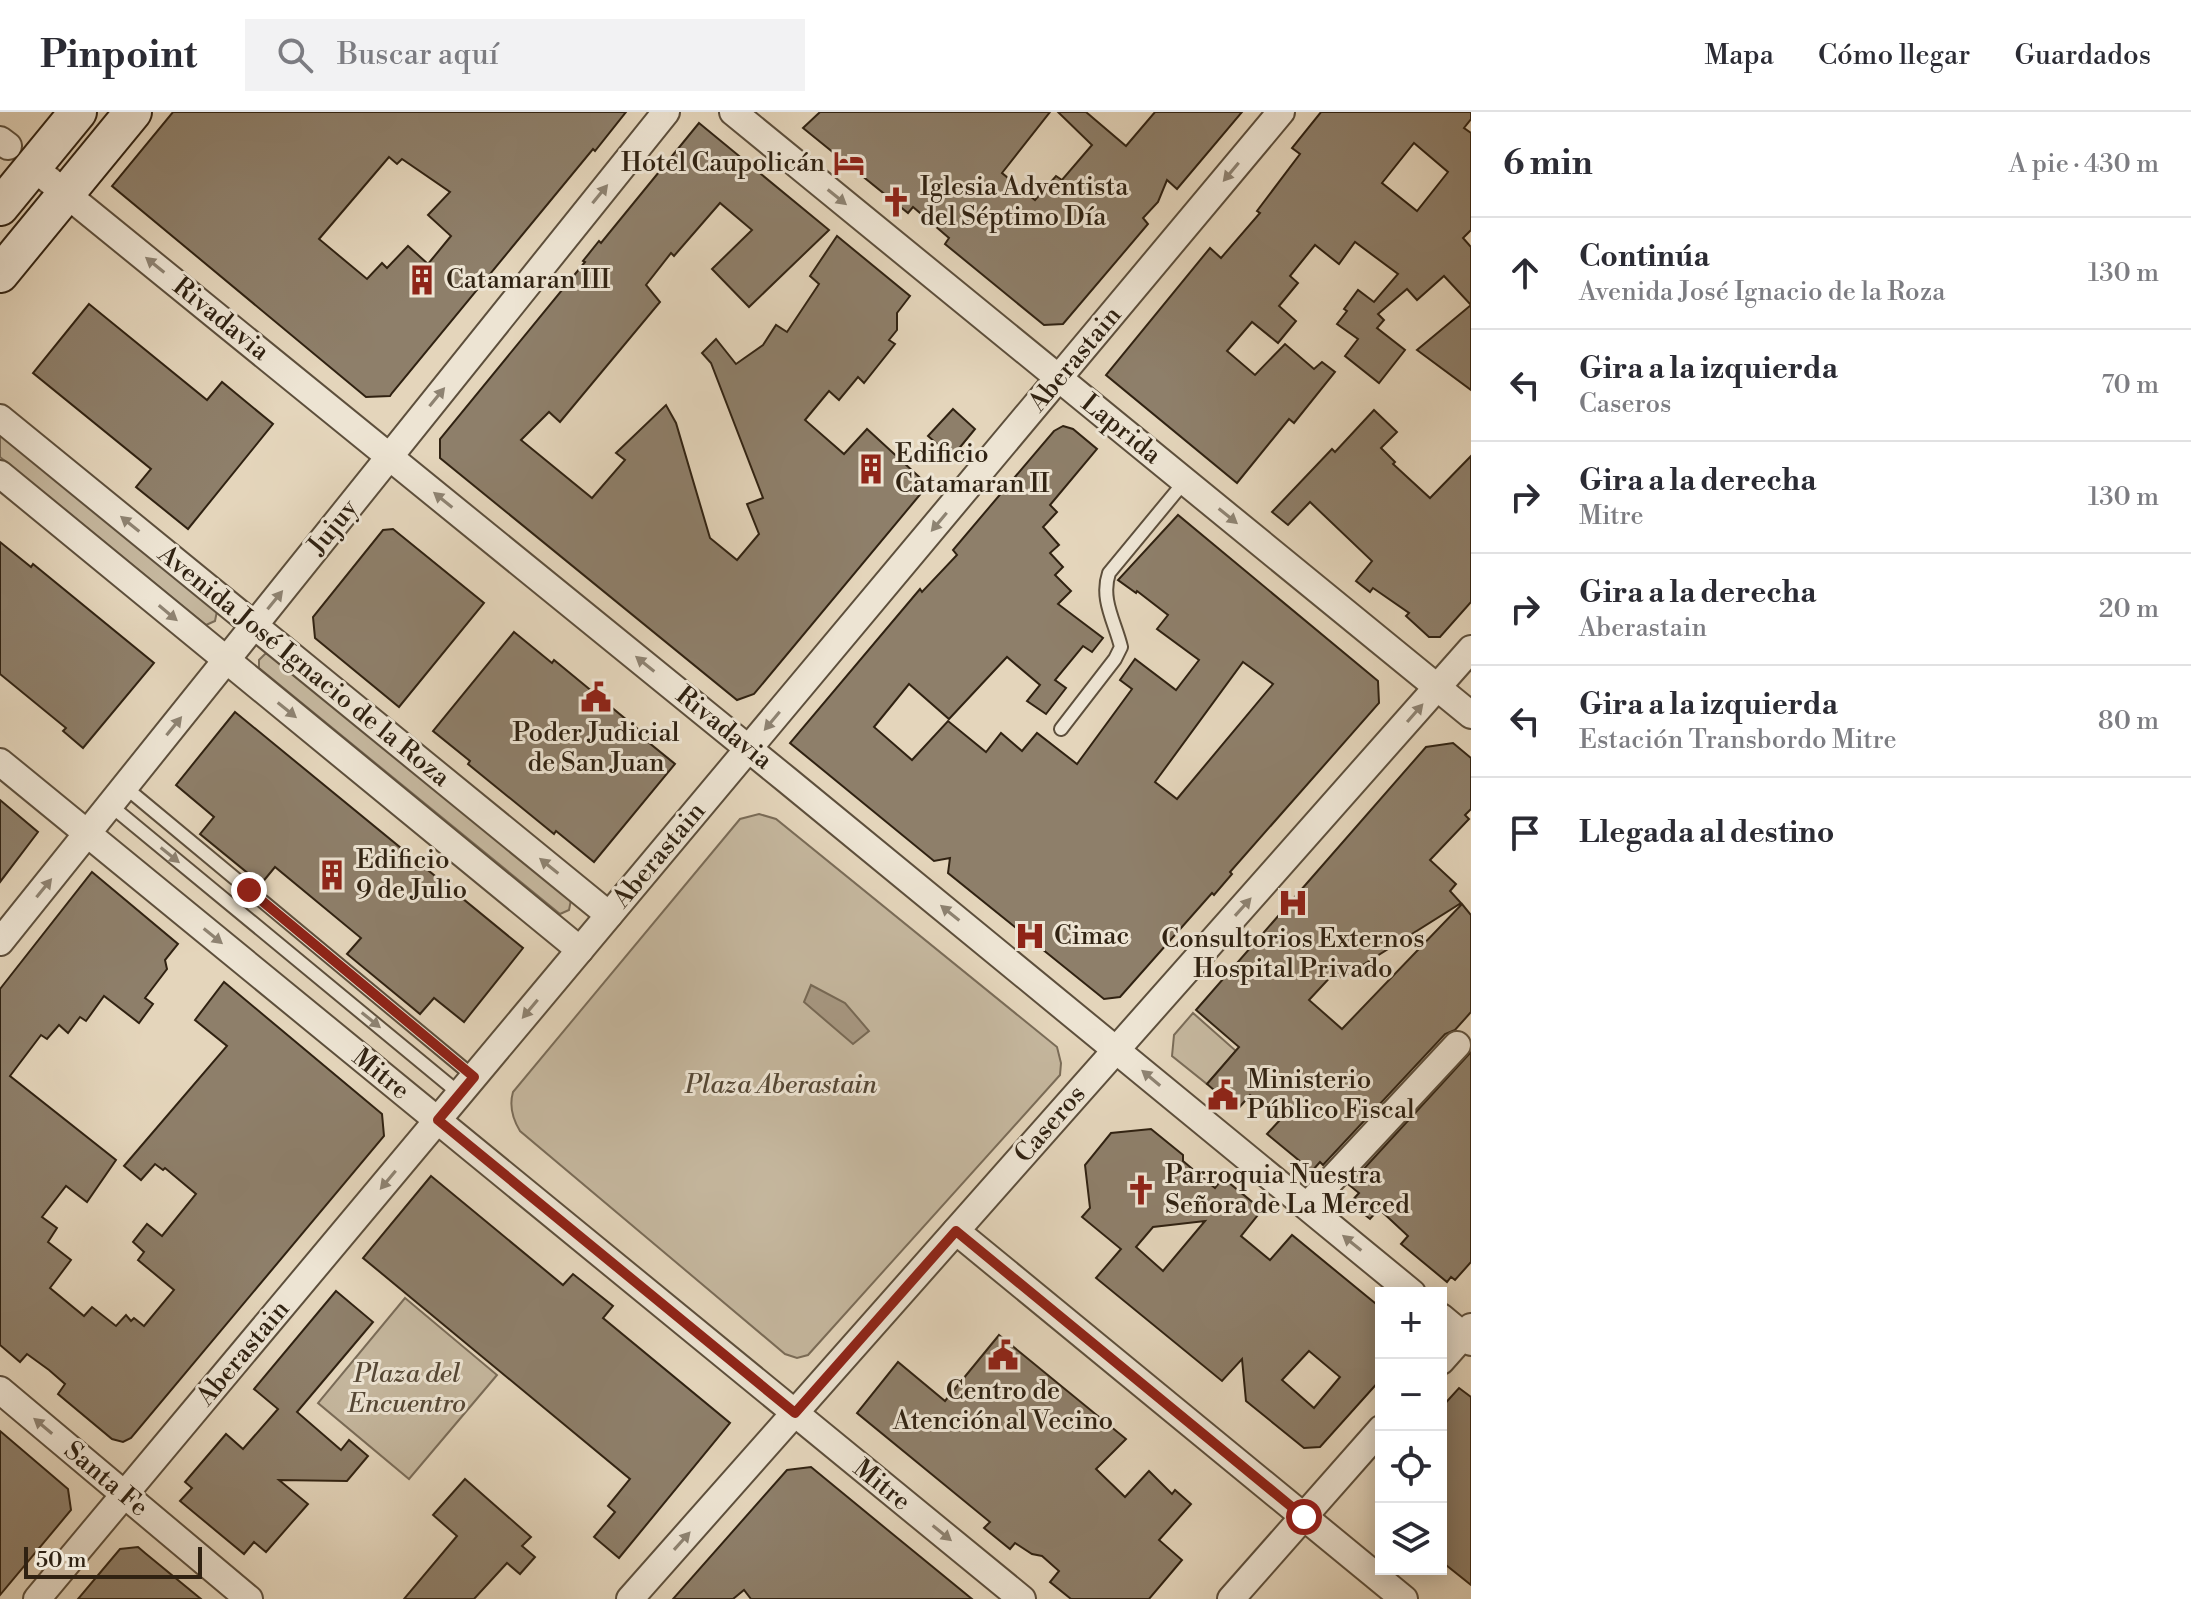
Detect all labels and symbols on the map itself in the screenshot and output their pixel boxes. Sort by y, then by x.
hotel icon: Hotel Caupolicán [832,146,866,180]
place label: Hotel Caupolicán [621,147,825,179]
one-way arrow [1223,162,1240,182]
place label: Iglesia Adventista del Séptimo Día [920,171,1129,233]
one-way arrow [591,184,608,204]
church icon: Iglesia Adventista del Séptimo Día [879,185,913,219]
one-way arrow [827,188,847,204]
one-way arrow [145,257,165,274]
building icon: Catamaran III [405,263,439,297]
place label: Catamaran III [446,264,611,296]
street label: Rivadavia [166,270,276,368]
street label: Aberastain [1021,300,1128,419]
one-way arrow [429,387,445,407]
street label: Laprida [1075,387,1168,471]
place label: Edificio Catamaran II [895,438,1050,500]
building icon: Edificio Catamaran II [854,452,888,486]
one-way arrow [434,492,454,509]
street label: Jujuy [300,493,365,562]
one-way arrow [1217,507,1237,524]
one-way arrow [931,511,948,531]
one-way arrow [121,516,141,533]
street label: Avenida José Ignacio de la Roza [151,538,457,794]
one-way arrow [266,590,282,610]
one-way arrow [158,604,178,621]
one-way arrow [635,656,655,673]
street label: Rivadavia [669,679,779,777]
public building icon: Poder Judicial de San Juan [579,680,613,714]
one-way arrow [276,701,296,718]
one-way arrow [1406,703,1423,723]
one-way arrow [764,711,781,731]
one-way arrow [165,716,181,736]
place label: Poder Judicial de San Juan [513,717,680,779]
street label: Aberastain [605,796,712,915]
place label: Edificio 9 de Julio [356,844,467,906]
one-way arrow [160,846,180,863]
building icon: Edificio 9 de Julio [315,858,349,892]
one-way arrow [539,858,559,875]
route end [231,872,267,908]
one-way arrow [35,878,52,898]
hospital icon: Consultorios Externos Hospital Privado [1276,886,1310,920]
one-way arrow [1233,898,1251,917]
one-way arrow [940,905,960,922]
hospital icon: Cimac [1013,919,1047,953]
place label: Cimac [1054,920,1130,952]
place label: Consultorios Externos Hospital Privado [1161,923,1425,985]
one-way arrow [203,927,223,944]
one-way arrow [522,999,539,1019]
one-way arrow [360,1012,381,1029]
street label: Mitre [346,1041,416,1107]
place label: Ministerio Público Fiscal [1247,1064,1415,1126]
park label: Plaza Aberastain [684,1069,877,1101]
one-way arrow [1141,1070,1161,1087]
public building icon: Ministerio Público Fiscal [1206,1078,1240,1112]
street label: Caseros [1008,1079,1092,1169]
place label: Parroquia Nuestra Señora de La Merced [1165,1159,1410,1221]
one-way arrow [380,1170,397,1190]
church icon: Parroquia Nuestra Señora de La Merced [1124,1173,1158,1207]
one-way arrow [1342,1236,1362,1252]
street label: Aberastain [189,1294,296,1413]
public building icon: Centro de Atención al Vecino [986,1338,1020,1372]
park label: Plaza del Encuentro [347,1358,466,1420]
place label: Centro de Atención al Vecino [892,1375,1113,1437]
one-way arrow [34,1418,54,1435]
street label: Santa Fe [57,1435,155,1523]
street label: Mitre [847,1452,917,1518]
route start [1286,1499,1322,1535]
one-way arrow [932,1524,952,1541]
one-way arrow [672,1531,690,1550]
scale bar [24,1543,202,1579]

